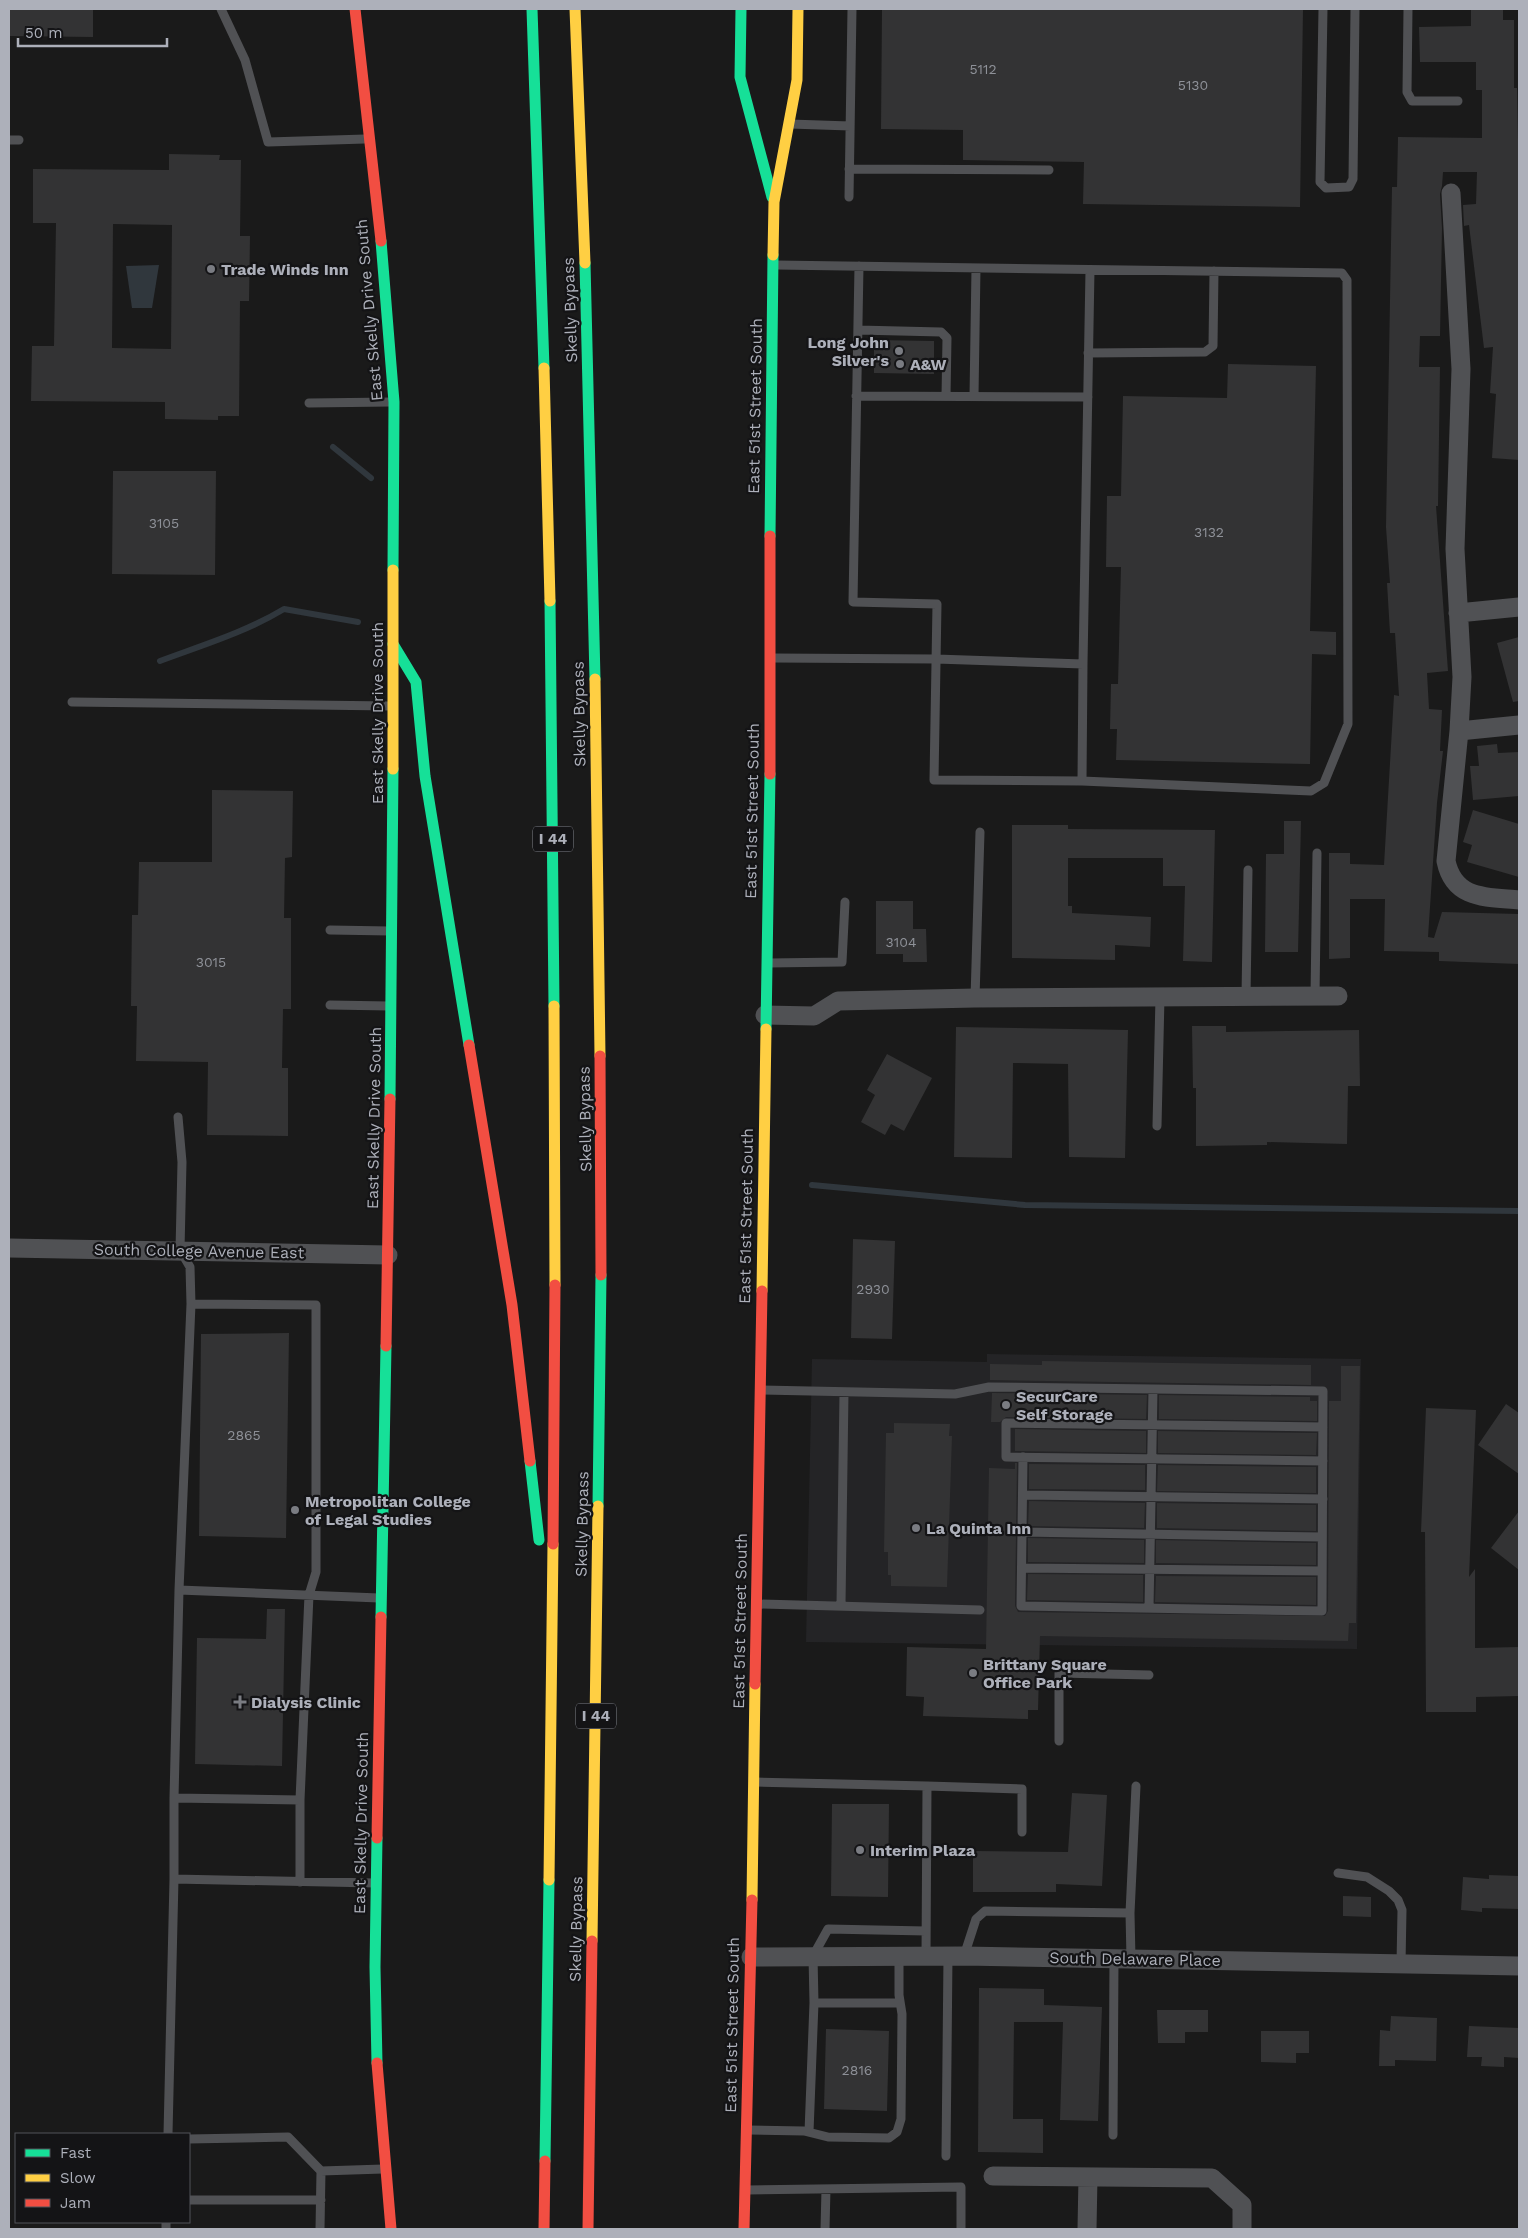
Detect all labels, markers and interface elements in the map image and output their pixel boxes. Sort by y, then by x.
scale bar [18,15,166,47]
text: 50 m [25,24,62,42]
house number: 5112 [969,61,997,77]
house number: 5130 [1178,77,1208,93]
street label: East Skelly Drive South [352,218,386,402]
street label: Skelly Bypass [559,257,581,363]
place label: Trade Winds Inn [221,260,349,279]
marker: Trade Winds Inn [205,263,217,275]
street label: East 51st Street South [744,318,766,494]
place label: Long John Silver's [807,333,889,370]
marker: Long John Silver's [893,345,905,357]
place label: A&W [910,355,947,374]
marker: A&W [894,358,906,370]
house number: 3105 [149,515,179,531]
house number: 3132 [1194,524,1224,540]
street label: East Skelly Drive South [368,622,387,804]
street label: Skelly Bypass [569,661,589,767]
street label: East 51st Street South [741,723,763,899]
road number: I 44 [533,826,573,852]
house number: 3104 [886,934,916,950]
house number: 3015 [196,954,226,970]
street label: East Skelly Drive South [363,1027,385,1209]
street label: Skelly Bypass [575,1066,595,1172]
street label: East 51st Street South [735,1128,757,1304]
street label: South College Avenue East [94,1240,305,1262]
house number: 2930 [856,1281,890,1297]
place label: SecurCare Self Storage [1016,1387,1113,1424]
marker: SecurCare Self Storage [1000,1399,1012,1411]
house number: 2865 [227,1427,261,1443]
street label: Skelly Bypass [572,1471,592,1577]
place label: Metropolitan College of Legal Studies [305,1492,471,1529]
marker: Metropolitan College of Legal Studies [289,1504,301,1516]
place label: La Quinta Inn [926,1519,1031,1538]
marker: La Quinta Inn [910,1522,922,1534]
street label: East 51st Street South [729,1533,751,1709]
place label: Brittany Square Office Park [983,1655,1107,1692]
marker: Brittany Square Office Park [967,1667,979,1679]
place label: Dialysis Clinic [251,1693,361,1712]
marker: Dialysis Clinic [233,1695,247,1709]
road number: I 44 [576,1704,616,1728]
street label: East Skelly Drive South [350,1732,372,1914]
place label: Interim Plaza [870,1841,976,1860]
marker: Interim Plaza [854,1844,866,1856]
street label: Skelly Bypass [566,1876,586,1982]
street label: East 51st Street South [721,1937,743,2113]
street label: South Delaware Place [1049,1948,1221,1970]
house number: 2816 [842,2062,872,2078]
legend [15,2133,190,2223]
text: Fast [60,2144,92,2162]
text: Slow [60,2169,96,2187]
text: Jam [60,2194,91,2212]

